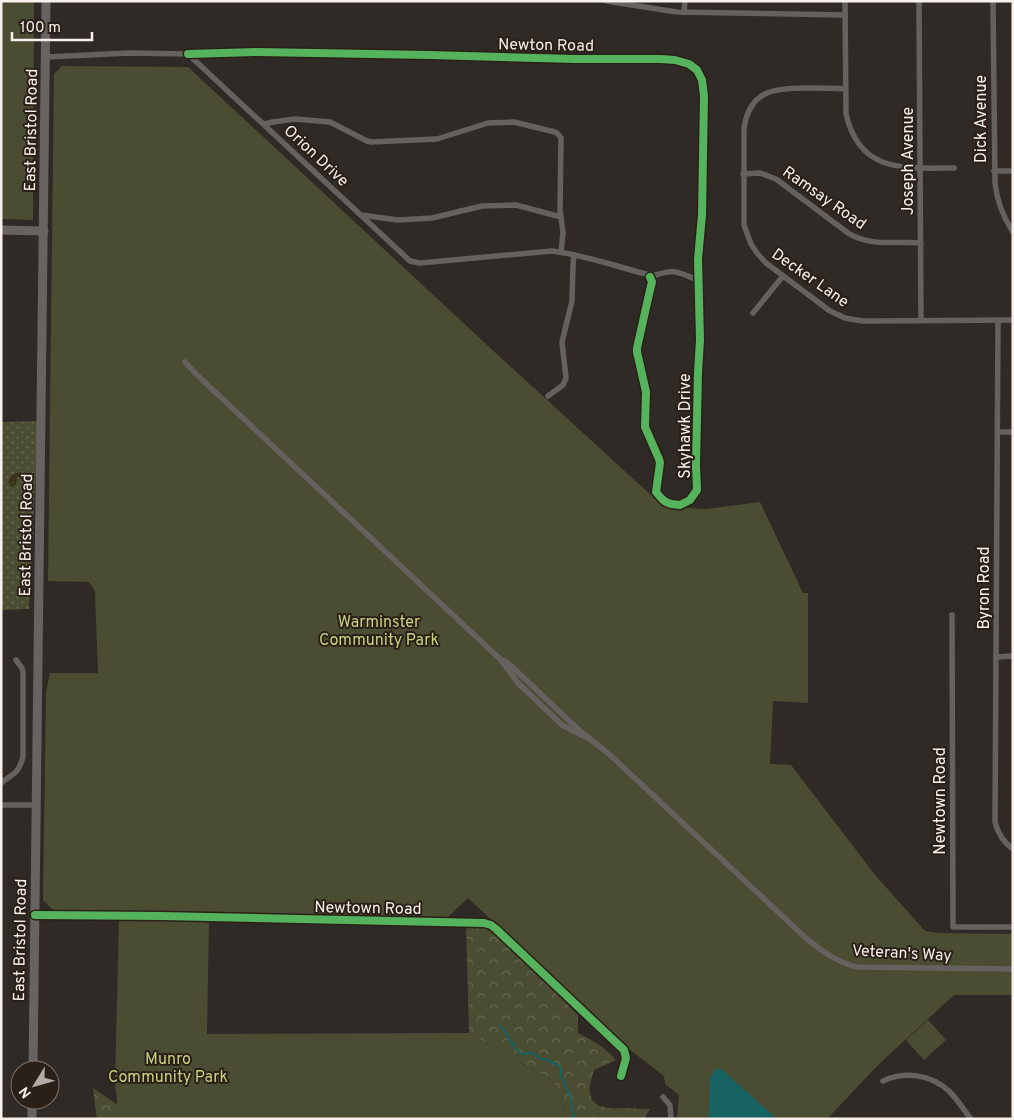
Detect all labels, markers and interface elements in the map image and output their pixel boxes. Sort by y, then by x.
scale bar [12,10,92,42]
text: 100 m [20,19,61,38]
street label: Newton Road [498,35,594,57]
street label: East Bristol Road [21,68,43,192]
street label: Dick Avenue [972,75,992,163]
street label: Joseph Avenue [899,107,919,215]
street label: Orion Drive [279,121,352,192]
street label: Ramsay Road [778,162,870,235]
street label: Decker Lane [767,245,852,313]
street label: Skyhawk Drive [676,373,696,479]
street label: East Bristol Road [16,473,38,597]
street label: Byron Road [975,546,995,630]
park label: Warminster Community Park [319,613,439,651]
street label: Newtown Road [931,747,951,855]
street label: East Bristol Road [10,878,32,1002]
street label: Newtown Road [314,898,422,920]
street label: Veteran's Way [852,941,952,967]
park label: Munro Community Park [108,1050,228,1088]
north arrow [10,1060,60,1110]
text: N [16,1083,36,1101]

